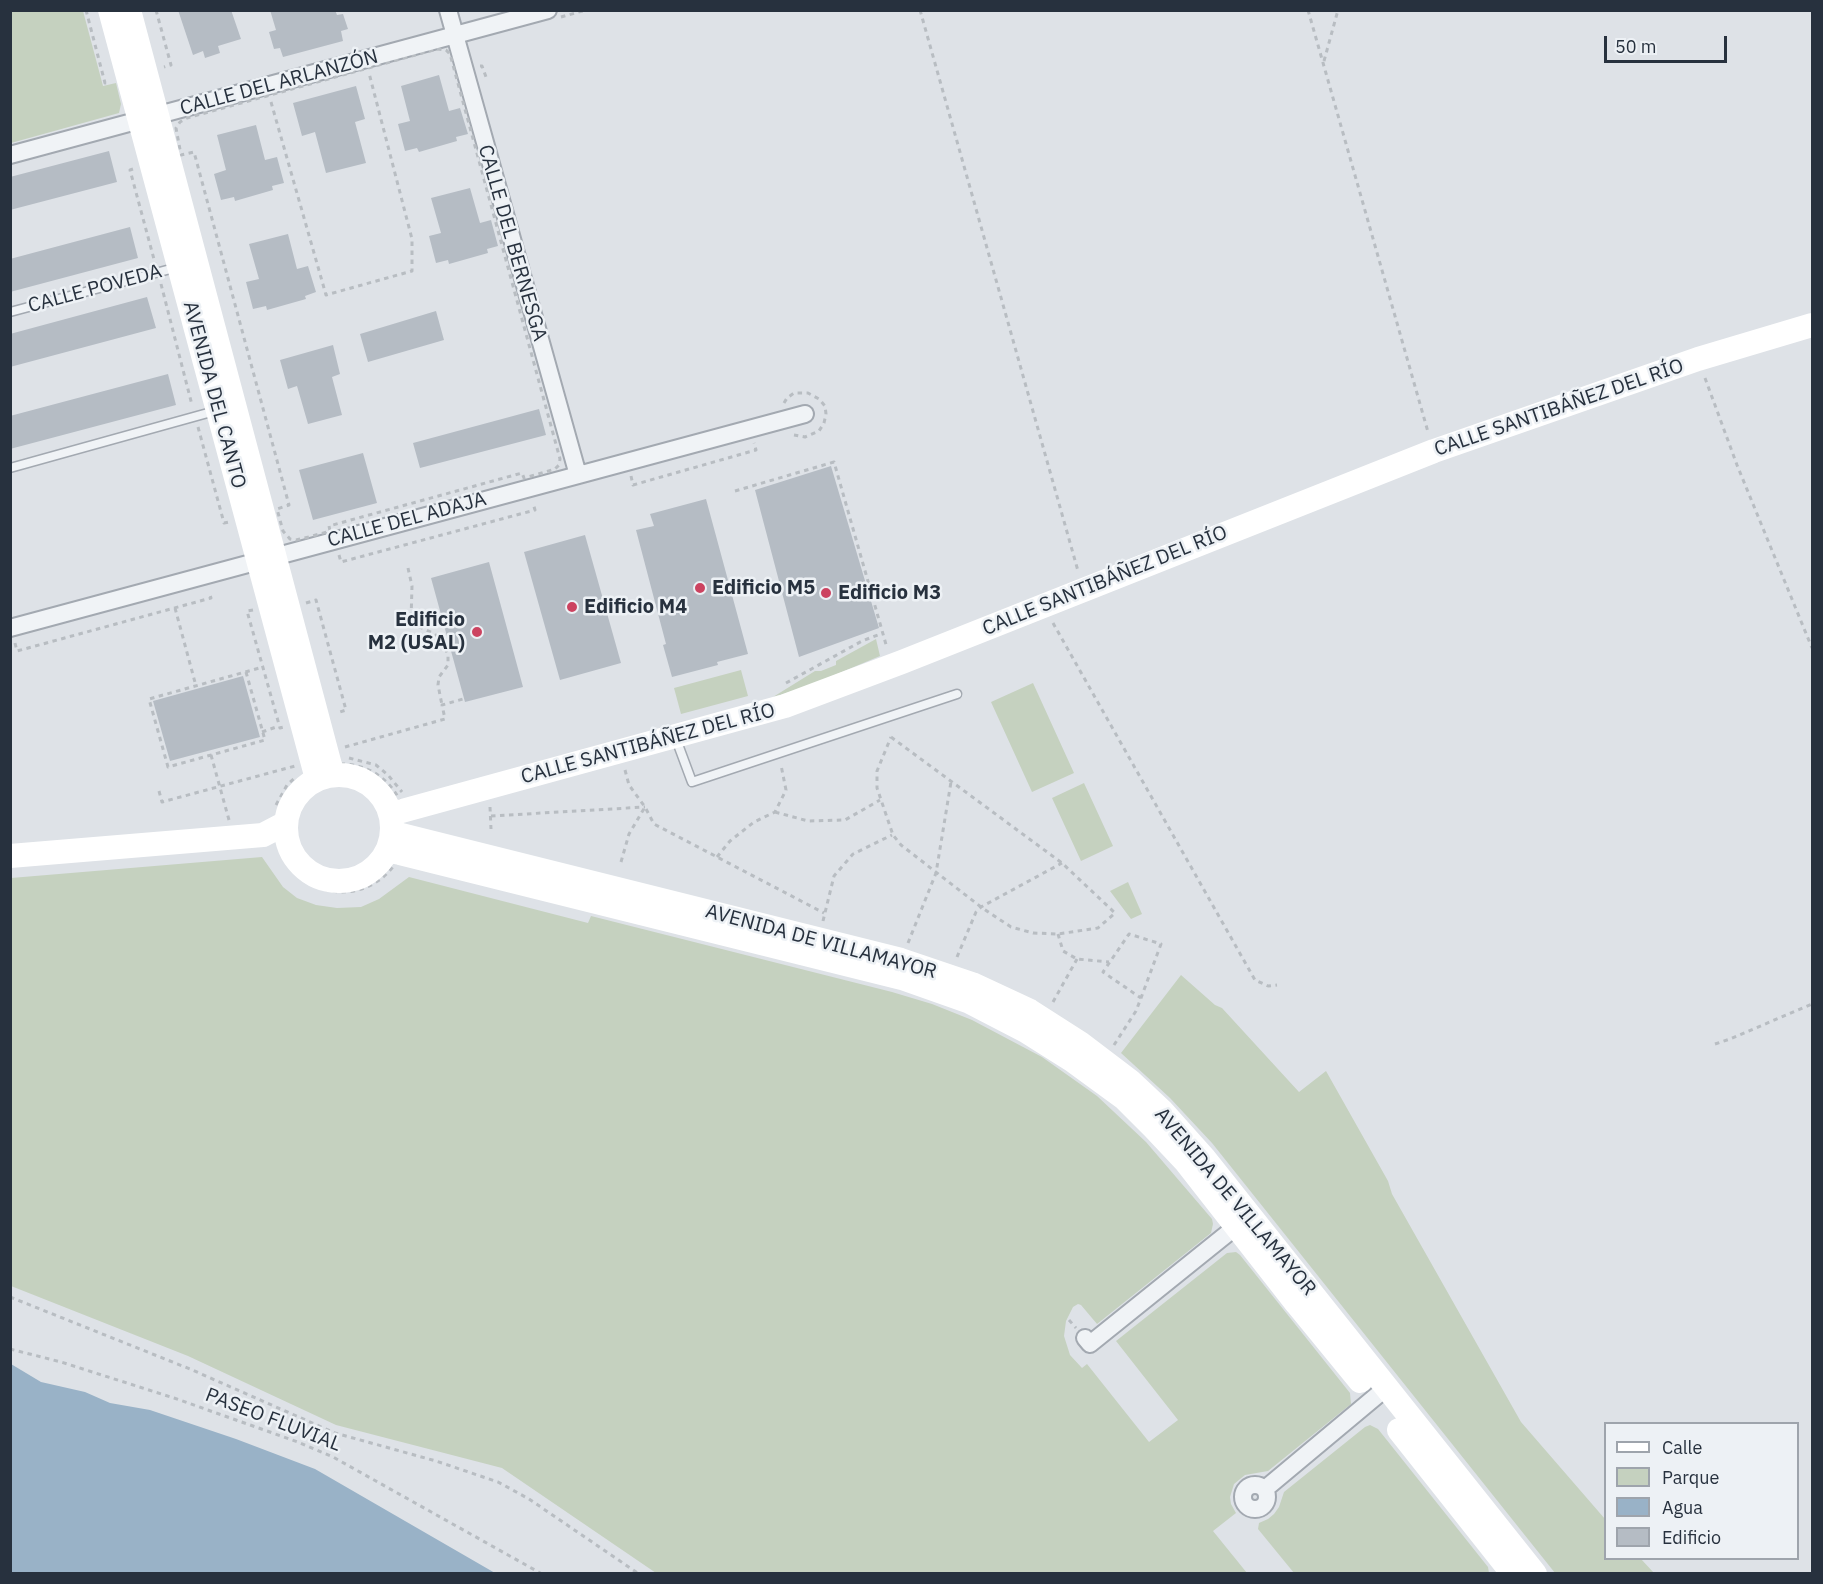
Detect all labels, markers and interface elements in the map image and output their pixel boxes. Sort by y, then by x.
scale bar [1607,24,1730,62]
text: 50 m [1615,35,1657,58]
street label: CALLE DEL ARLANZÓN [177,45,381,121]
street label: CALLE DEL BERNESGA [472,142,552,344]
street label: CALLE POVEDA [25,260,165,318]
street label: AVENIDA DEL CANTO [177,299,251,491]
street label: CALLE SANTIBÁÑEZ DEL RÍO [1431,354,1687,462]
street label: CALLE DEL ADAJA [325,487,489,553]
street label: CALLE SANTIBÁÑEZ DEL RÍO [979,521,1231,641]
place label: Edificio M5 [712,576,815,600]
marker: Edificio M5 [693,581,707,595]
place label: Edificio M3 [838,581,941,605]
marker: Edificio M3 [819,586,833,600]
place label: Edificio M4 [584,595,687,619]
marker: Edificio M4 [565,600,579,614]
place label: Edificio M2 (USAL) [368,608,465,655]
marker: Edificio M2 (USAL) [470,625,484,639]
street label: CALLE SANTIBÁÑEZ DEL RÍO [518,698,778,790]
street label: AVENIDA DE VILLAMAYOR [703,900,939,984]
street label: AVENIDA DE VILLAMAYOR [1149,1103,1321,1301]
street label: PASEO FLUVIAL [202,1383,344,1457]
legend [1604,1422,1799,1560]
text: Calle [1662,1436,1702,1459]
text: Parque [1662,1466,1719,1489]
text: Agua [1662,1496,1703,1519]
text: Edificio [1662,1526,1721,1549]

